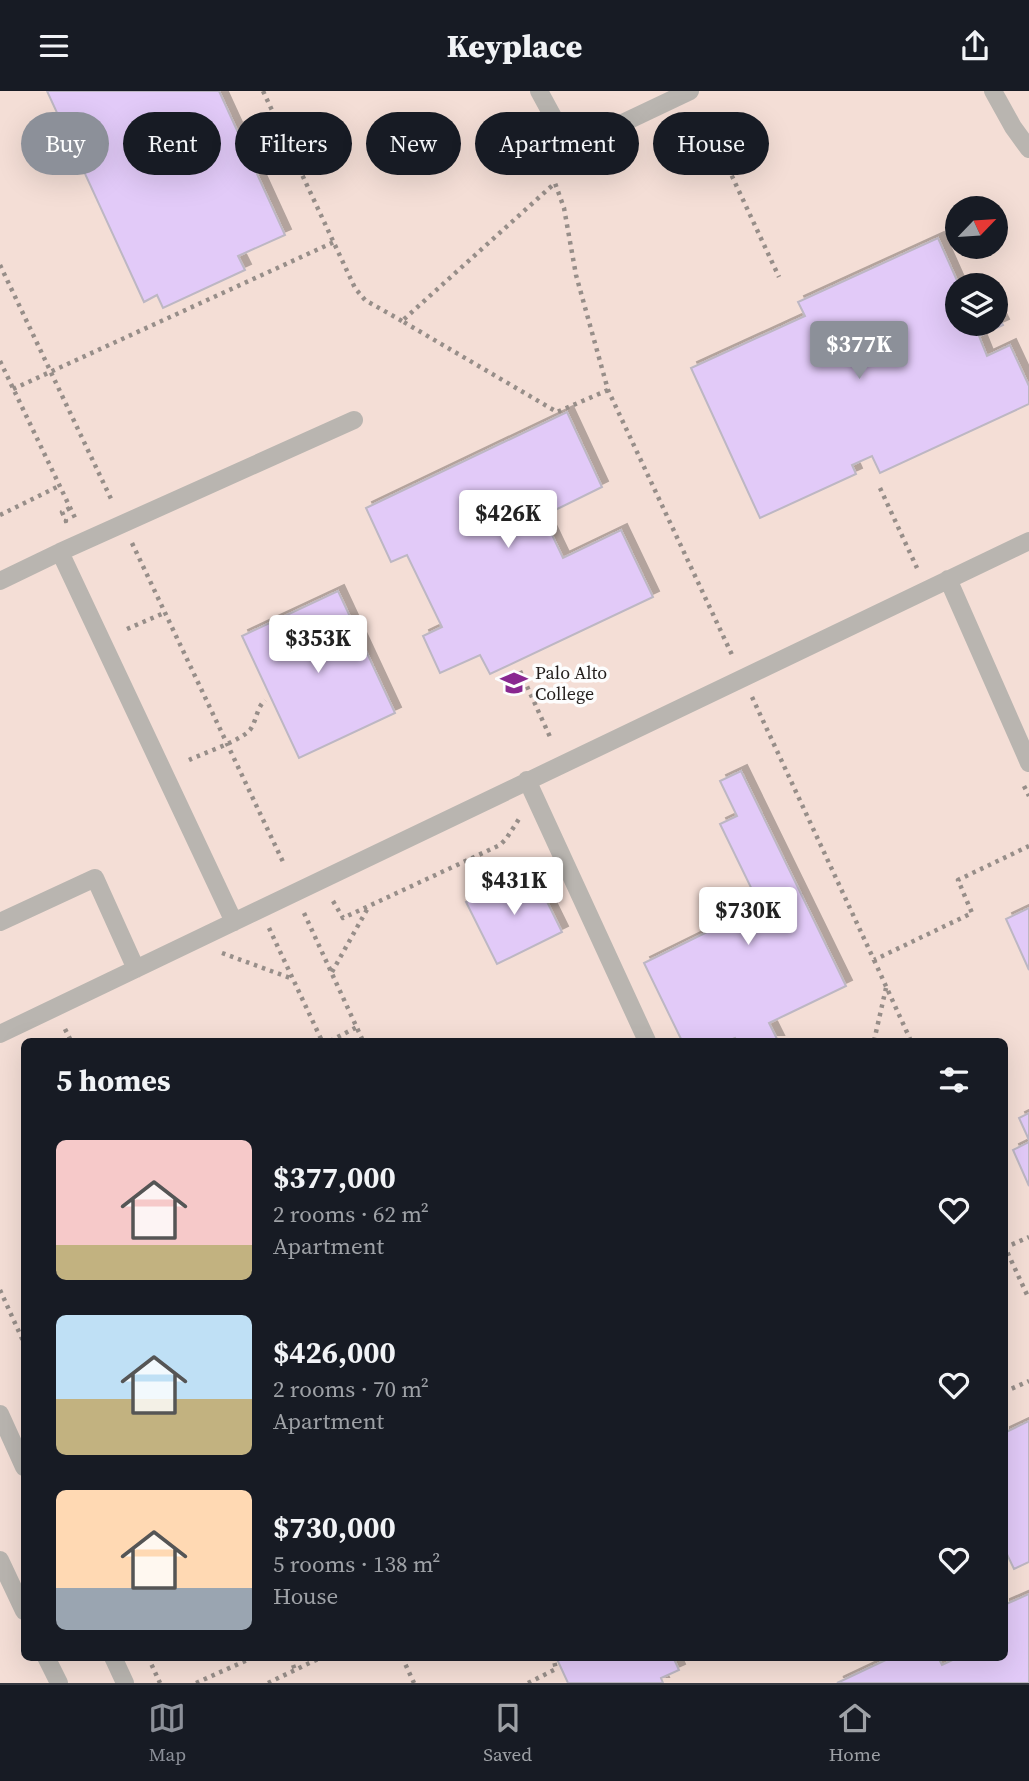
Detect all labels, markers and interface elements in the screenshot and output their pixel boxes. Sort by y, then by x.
text: Keyplace [447,24,582,68]
icon: menu [35,27,73,65]
icon: share [956,27,994,65]
chip: Buy [21,112,109,175]
chip: Rent [123,112,221,175]
chip: Filters [235,112,352,175]
chip: New [366,112,461,175]
chip: Apartment [475,112,639,175]
chip: House [653,112,769,175]
north arrow [945,196,1008,259]
map controls [945,196,1008,336]
button: layers [945,273,1008,336]
pin: $377K [810,321,908,381]
text: $377K [826,328,892,360]
pin: $426K [459,491,557,550]
text: $426K [475,497,541,529]
pin: $353K [269,615,367,675]
text: $353K [285,622,351,654]
place label: Palo Alto College [535,660,607,706]
school or university icon: Palo Alto College [499,668,529,698]
pin: $431K [465,857,563,917]
text: $431K [481,864,547,896]
pin: $730K [699,887,797,947]
text: $730K [715,894,781,926]
text: 5 homes [56,1060,171,1101]
icon: filters [935,1061,973,1099]
text: $377,000 [273,1157,396,1198]
icon: home [112,1168,196,1252]
icon: heart [935,1191,973,1229]
text: 2 rooms · 62 m² [273,1198,429,1230]
text: Apartment [273,1230,384,1262]
text: $426,000 [273,1332,396,1373]
icon: home [112,1343,196,1427]
icon: heart [935,1366,973,1404]
text: 2 rooms · 70 m² [273,1373,429,1405]
text: Apartment [273,1405,384,1437]
text: $730,000 [273,1507,396,1548]
icon: home [112,1518,196,1602]
icon: heart [935,1541,973,1579]
text: 5 rooms · 138 m² [273,1548,440,1580]
text: House [273,1580,338,1612]
tab: Map [148,1699,186,1767]
tab: Saved [483,1699,532,1767]
tab: Home [829,1699,881,1767]

